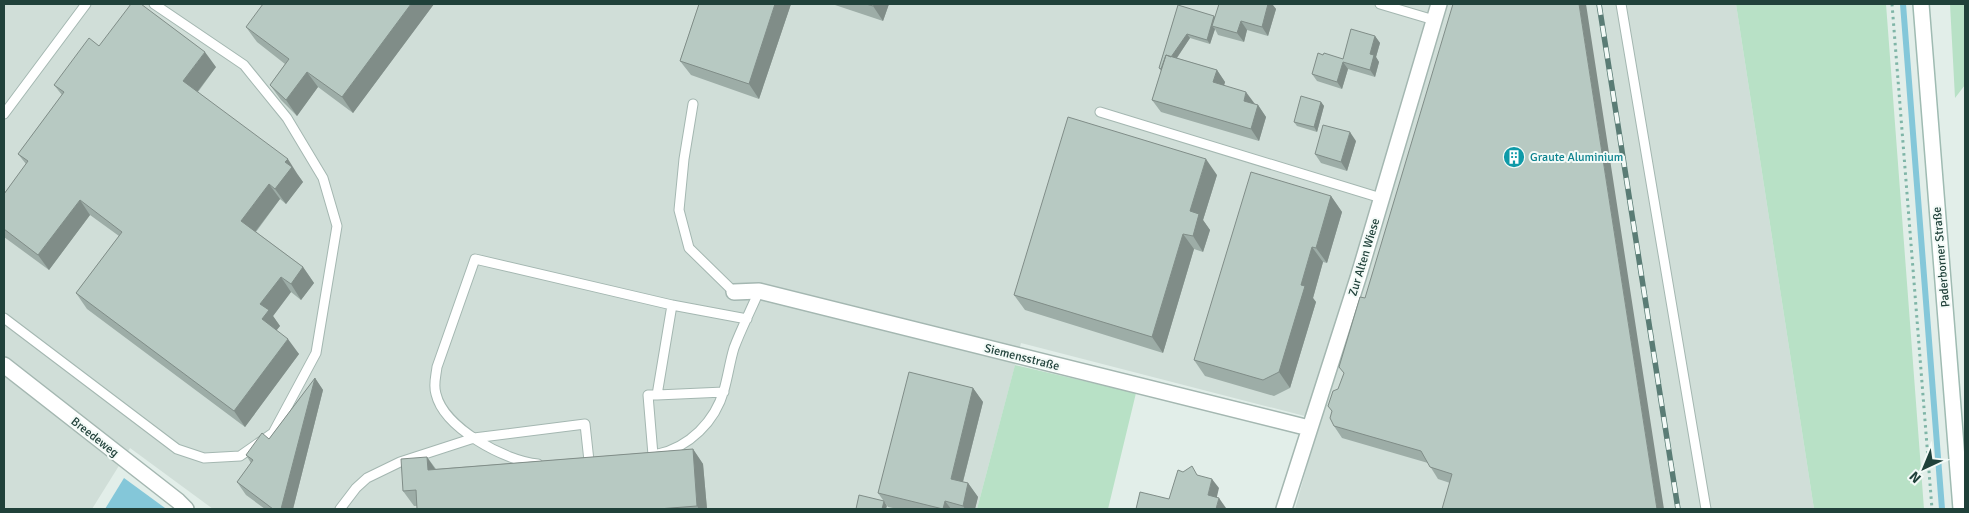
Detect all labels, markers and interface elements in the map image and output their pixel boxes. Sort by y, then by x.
building icon: Graute Aluminium [1502,145,1526,169]
place label: Graute Aluminium [1530,150,1623,165]
street label: Paderborner Straße [1930,206,1953,308]
street label: Zur Alten Wiese [1346,216,1383,298]
street label: Siemensstraße [983,341,1061,374]
street label: Breedeweg [68,414,122,461]
north arrow [1899,443,1949,493]
text: N [1906,467,1925,486]

